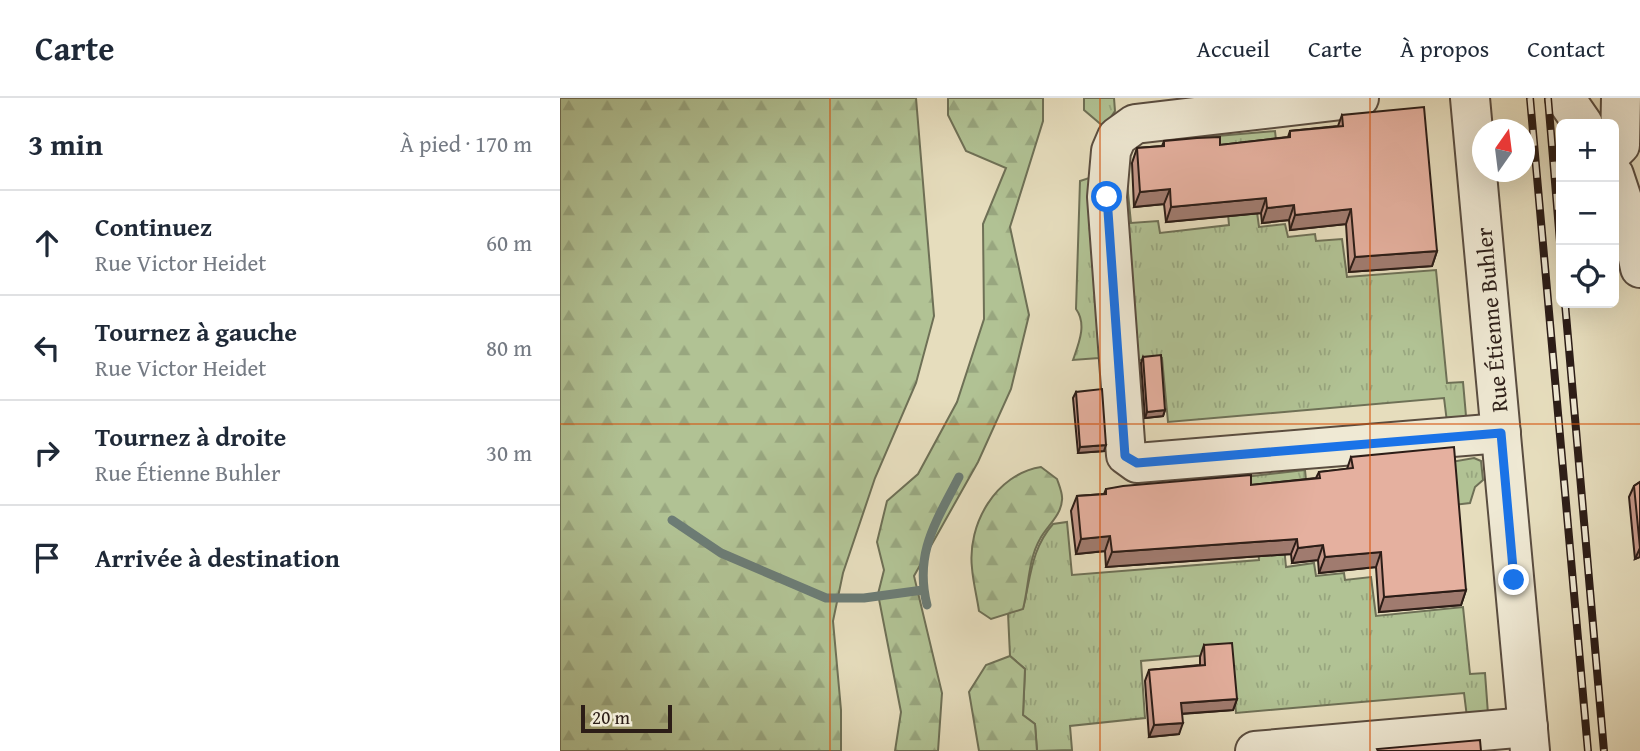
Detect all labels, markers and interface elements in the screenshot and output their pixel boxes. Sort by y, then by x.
text: Carte [35,24,114,72]
text: Accueil [1196,31,1270,66]
text: Carte [1308,31,1362,66]
text: À propos [1400,31,1489,66]
text: Contact [1527,31,1605,66]
north arrow [1472,119,1535,182]
map controls [1556,119,1619,308]
button: + [1556,119,1619,182]
text: 3 min [28,122,103,166]
text: À pied · 170 m [400,127,532,160]
route start [1091,181,1122,212]
button: − [1556,182,1619,245]
text: Continuez [95,207,212,246]
icon: ahead [28,224,66,262]
text: 60 m [486,226,532,259]
street label: Rue Étienne Buhler [1466,226,1516,414]
button: locate [1556,245,1619,308]
text: Rue Victor Heidet [95,246,266,279]
text: Tournez à gauche [95,312,297,351]
icon: left [28,329,66,367]
text: 80 m [486,331,532,364]
text: Rue Victor Heidet [95,351,266,384]
text: Tournez à droite [95,417,286,456]
icon: right [28,434,66,472]
text: 30 m [486,436,532,469]
text: Rue Étienne Buhler [95,456,280,489]
text: Arrivée à destination [95,538,340,577]
icon: arrive [28,539,66,577]
route end [1498,564,1529,595]
scale bar [581,702,672,734]
text: 20 m [592,703,630,731]

